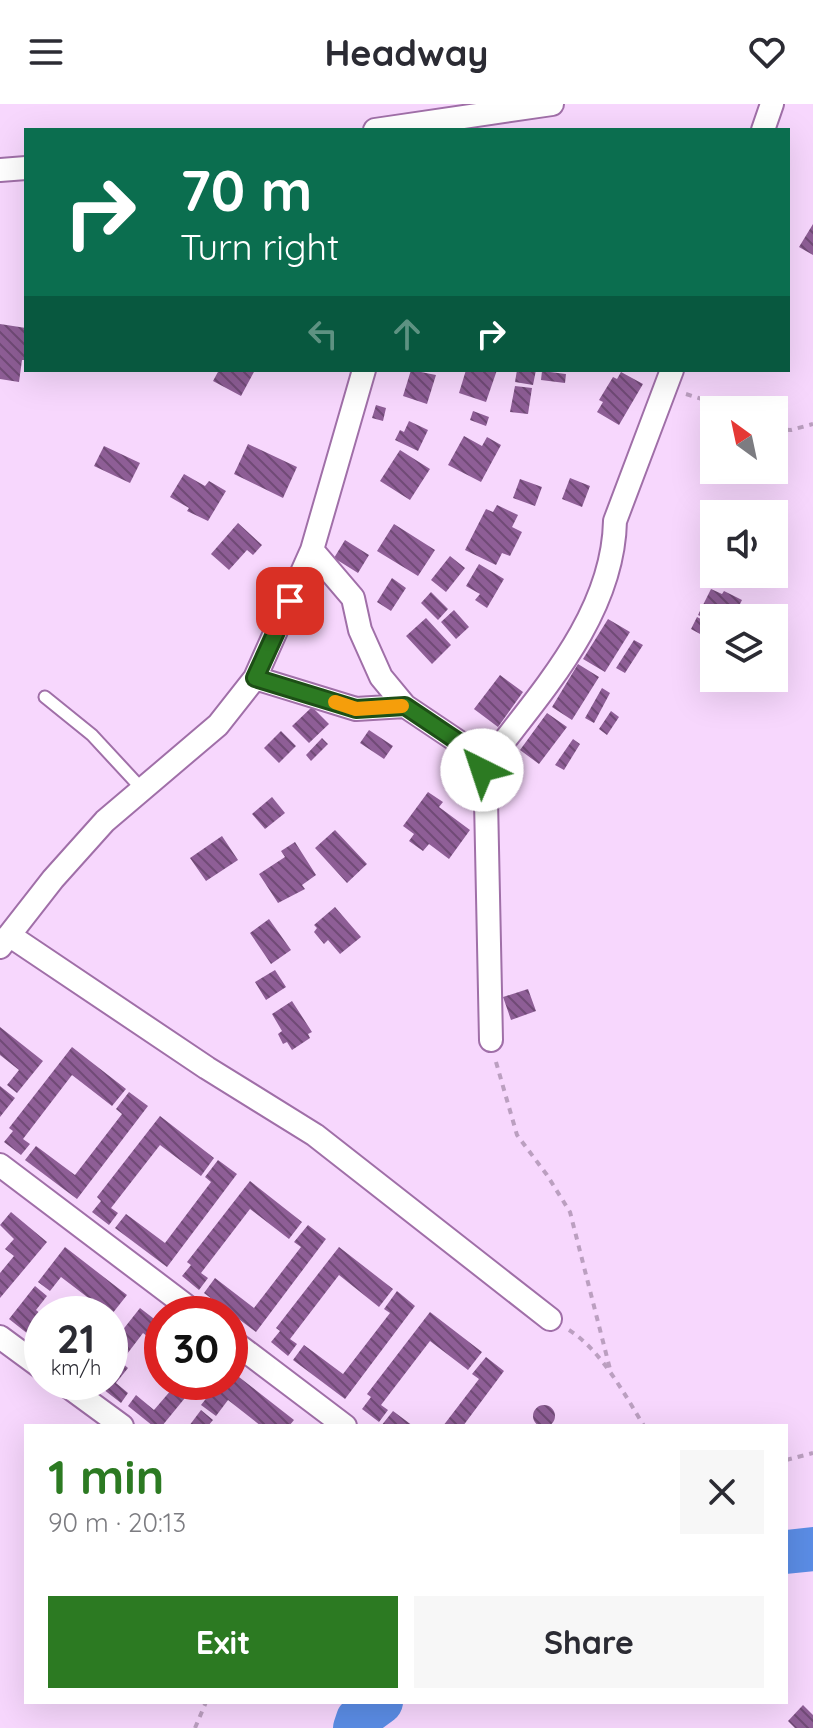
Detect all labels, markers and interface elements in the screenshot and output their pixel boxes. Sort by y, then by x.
icon: menu [24,30,68,74]
text: Headway [324,30,489,75]
icon: heart [745,30,789,74]
text: 70 m [180,155,312,225]
icon: right [48,160,152,264]
text: Turn right [180,224,339,269]
icon: left [301,312,345,356]
icon: ahead [385,312,429,356]
icon: right [469,312,513,356]
north arrow [700,396,788,484]
map controls [700,396,788,692]
button: sound [700,500,788,588]
pin [256,567,324,635]
icon: arrive [268,579,312,623]
button: layers [700,604,788,692]
position arrow [440,728,524,812]
speed limit sign: 30 [144,1296,248,1400]
text: 21 [57,1313,95,1363]
text: km/h [51,1355,101,1380]
text: 1 min [48,1446,164,1506]
button: close [680,1450,764,1534]
text: 90 m · 20:13 [48,1506,186,1539]
button: Exit [48,1596,398,1688]
button: Share [414,1596,764,1688]

